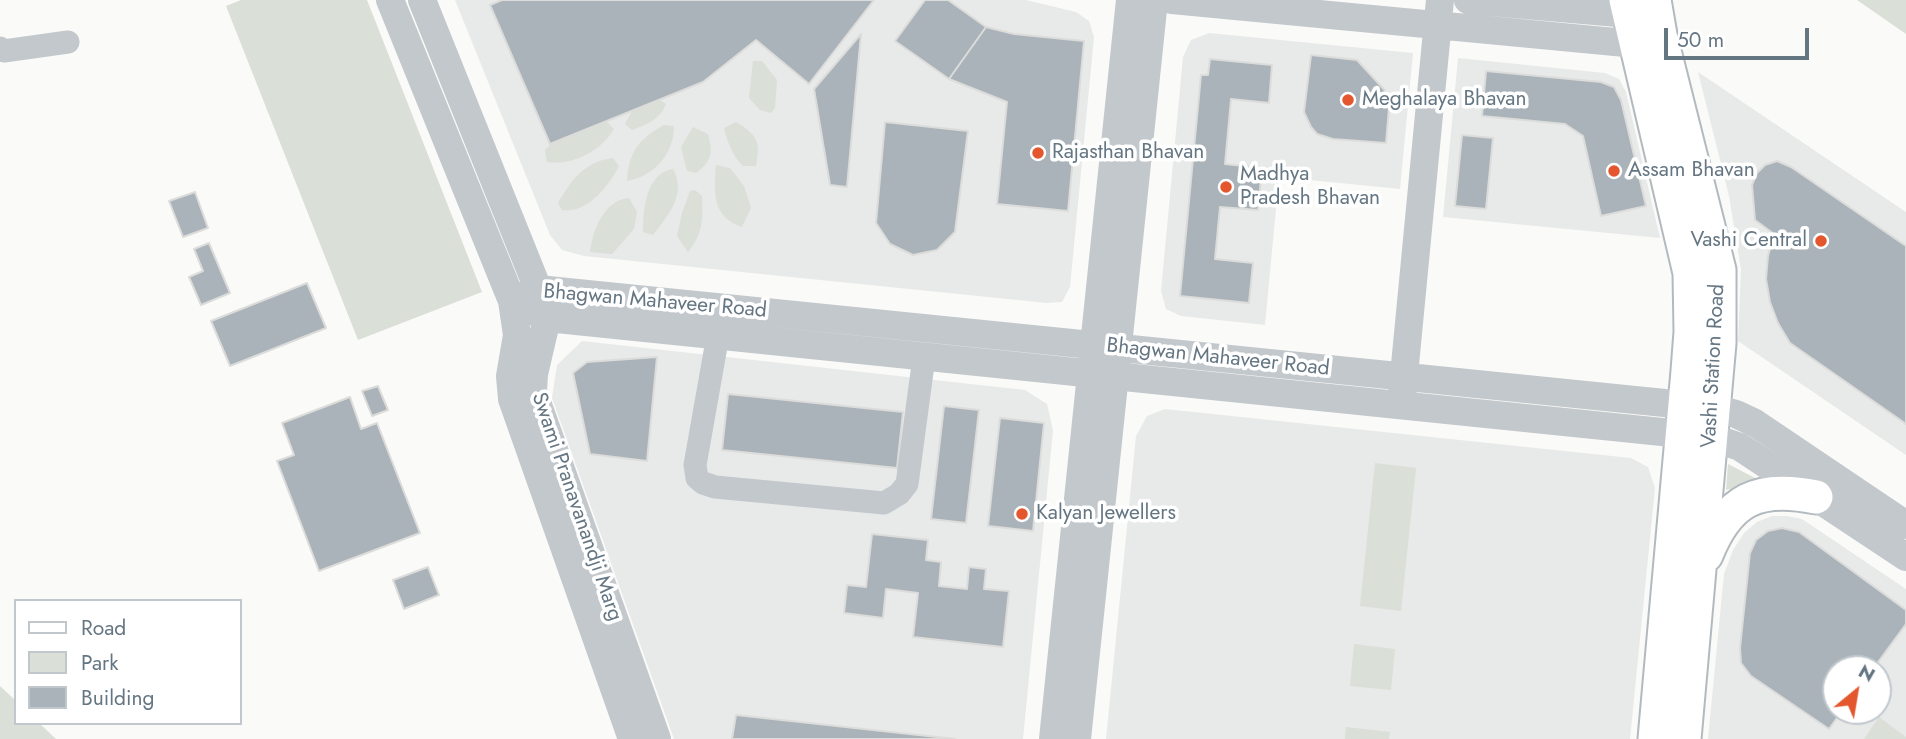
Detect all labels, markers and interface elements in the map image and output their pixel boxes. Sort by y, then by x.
scale bar [1668,14,1813,58]
text: 50 m [1677,25,1724,55]
place label: Meghalaya Bhavan [1362,87,1526,113]
marker: Meghalaya Bhavan [1340,92,1356,108]
place label: Rajasthan Bhavan [1052,140,1204,166]
marker: Rajasthan Bhavan [1030,145,1046,161]
place label: Assam Bhavan [1628,158,1755,184]
place label: Madhya Pradesh Bhavan [1240,162,1380,212]
marker: Assam Bhavan [1606,163,1622,179]
marker: Madhya Pradesh Bhavan [1218,179,1234,195]
place label: Vashi Central [1690,228,1807,254]
marker: Vashi Central [1813,233,1829,249]
street label: Bhagwan Mahaveer Road [542,280,768,324]
street label: Vashi Station Road [1697,283,1731,449]
street label: Bhagwan Mahaveer Road [1105,334,1331,382]
street label: Swami Pranavanandji Marg [525,389,627,625]
place label: Kalyan Jewellers [1036,501,1176,527]
marker: Kalyan Jewellers [1014,506,1030,522]
legend [14,599,242,725]
text: Road [81,613,126,643]
text: Park [81,648,118,678]
north arrow [1822,655,1892,725]
text: N [1853,658,1880,689]
text: Building [81,683,154,713]

